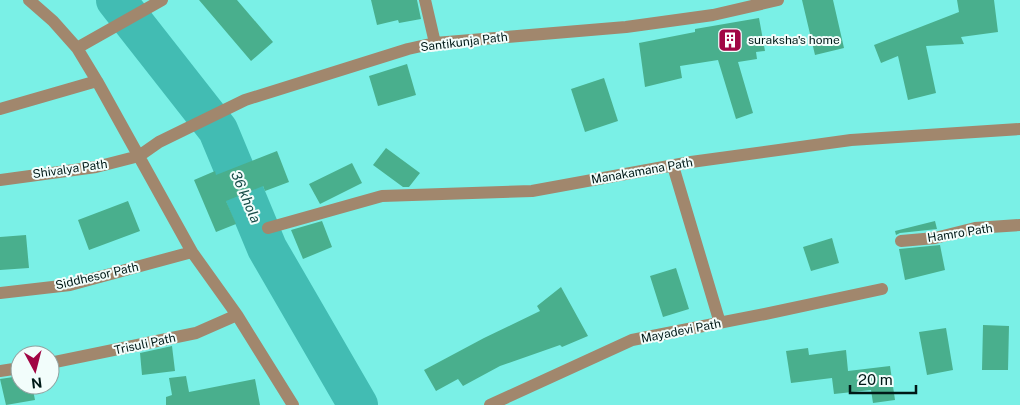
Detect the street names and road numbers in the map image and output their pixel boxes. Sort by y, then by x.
street label: Santikunja Path [420,30,508,54]
street label: Manakamana Path [590,155,694,187]
street label: Shivalya Path [32,157,108,181]
street label: Hamro Path [926,221,994,245]
street label: Siddhesor Path [54,260,140,292]
street label: Mayadevi Path [640,316,722,346]
street label: Trisuli Path [113,331,177,357]

